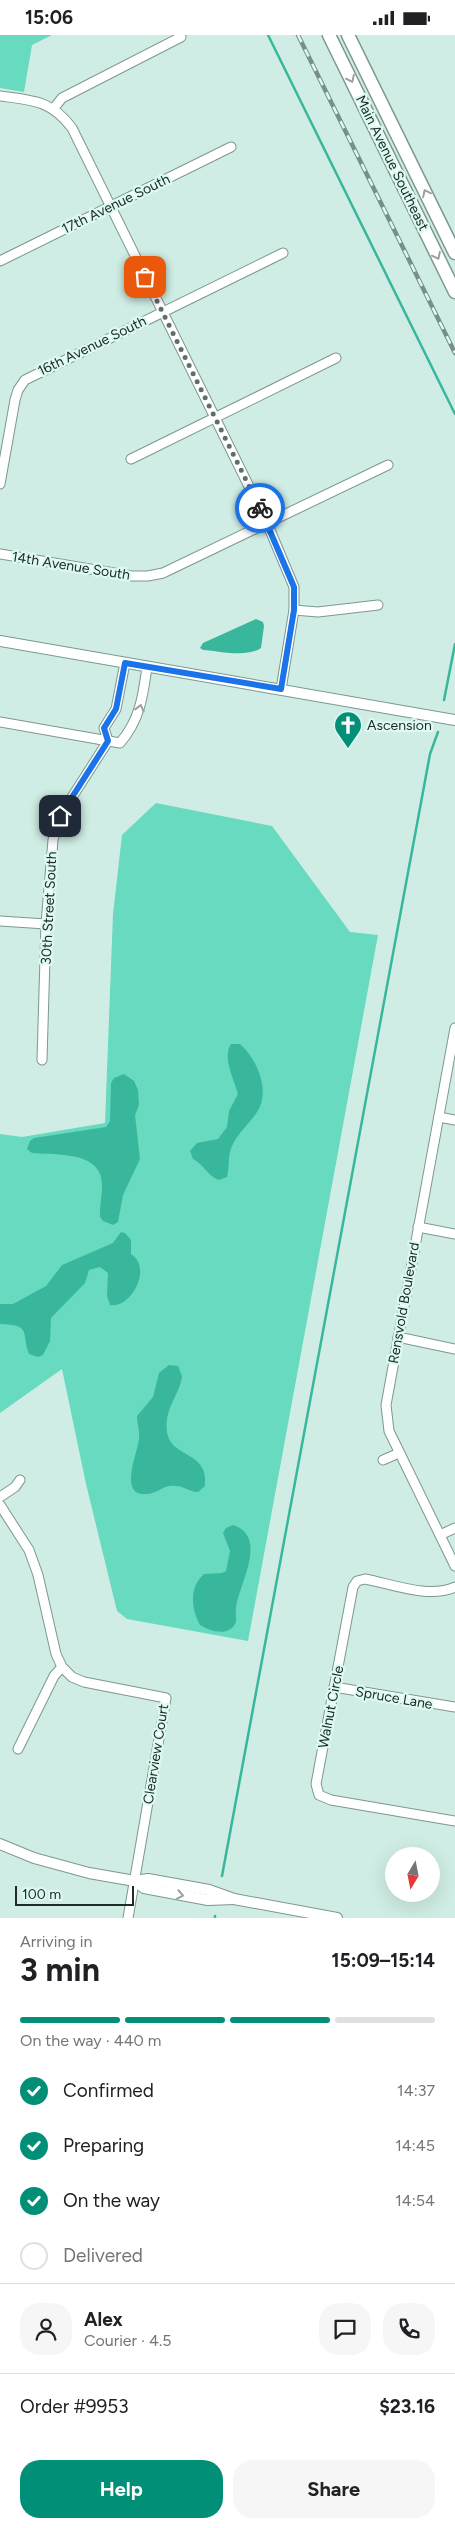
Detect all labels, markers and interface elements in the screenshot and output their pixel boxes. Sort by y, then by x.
text: 15:06 [25,6,73,29]
one-way arrow [344,74,355,83]
street label: Main Avenue Southeast [352,93,432,233]
street label: 17th Avenue South [59,170,173,238]
one-way arrow [422,189,432,198]
one-way arrow [431,251,442,260]
pin [124,256,166,298]
icon: bag [131,263,159,291]
street label: 16th Avenue South [35,312,149,380]
courier [235,483,285,533]
icon: bike [246,494,274,522]
street label: 14th Avenue South [11,548,132,584]
one-way arrow [134,703,145,712]
church icon: Ascension [333,710,363,749]
place label: Ascension [367,717,432,734]
pin [39,795,81,837]
icon: home [46,802,74,830]
street label: 30th Street South [38,851,60,965]
street label: Rensvold Boulevard [385,1241,423,1365]
street label: Walnut Circle [315,1664,347,1750]
street label: Spruce Lane [354,1683,434,1713]
street label: Clearview Court [140,1703,172,1805]
north arrow [385,1847,440,1903]
map controls [385,1847,440,1902]
scale bar [15,1883,134,1906]
text: 100 m [22,1886,61,1903]
one-way arrow [176,1889,185,1900]
text: Arriving in [20,1932,92,1951]
text: 15:09–15:14 [332,1949,435,1972]
text: 3 min [20,1951,100,1989]
text: On the way · 440 m [20,2031,161,2050]
icon: check [20,2077,48,2105]
text: Confirmed [63,2079,154,2102]
text: 14:37 [397,2081,435,2100]
icon: check [20,2132,48,2160]
text: Preparing [63,2134,144,2157]
text: 14:45 [395,2136,435,2155]
icon: check [20,2187,48,2215]
text: On the way [63,2189,160,2212]
text: 14:54 [395,2191,435,2210]
text: Delivered [63,2244,143,2267]
button: person [20,2303,72,2355]
button: chat [319,2303,371,2355]
button: phone [383,2303,435,2355]
text: Alex [84,2308,123,2331]
text: Courier · 4.5 [84,2331,171,2350]
text: Order #9953 [20,2395,129,2418]
text: $23.16 [379,2395,435,2418]
button: Help [20,2460,223,2518]
button: Share [233,2460,435,2518]

